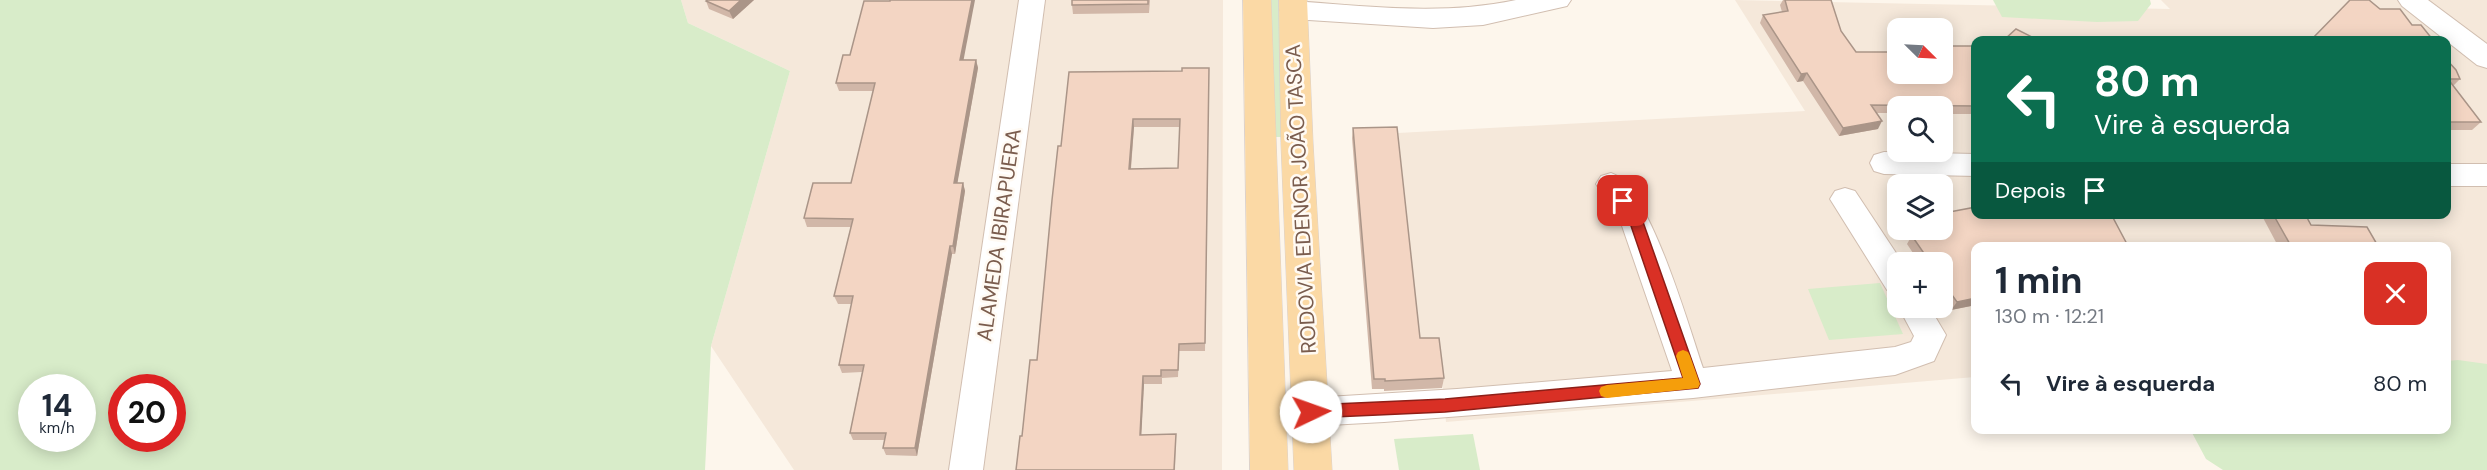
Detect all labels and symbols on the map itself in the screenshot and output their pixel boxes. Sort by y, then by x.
north arrow [1887,18,1953,84]
street label: RODOVIA EDENOR JOÃO TASCA [1279,43,1323,354]
street label: ALAMEDA IBIRAPUERA [970,127,1028,343]
pin [1597,175,1648,226]
speed limit sign: 20 [108,374,186,452]
position arrow [1279,380,1343,444]

